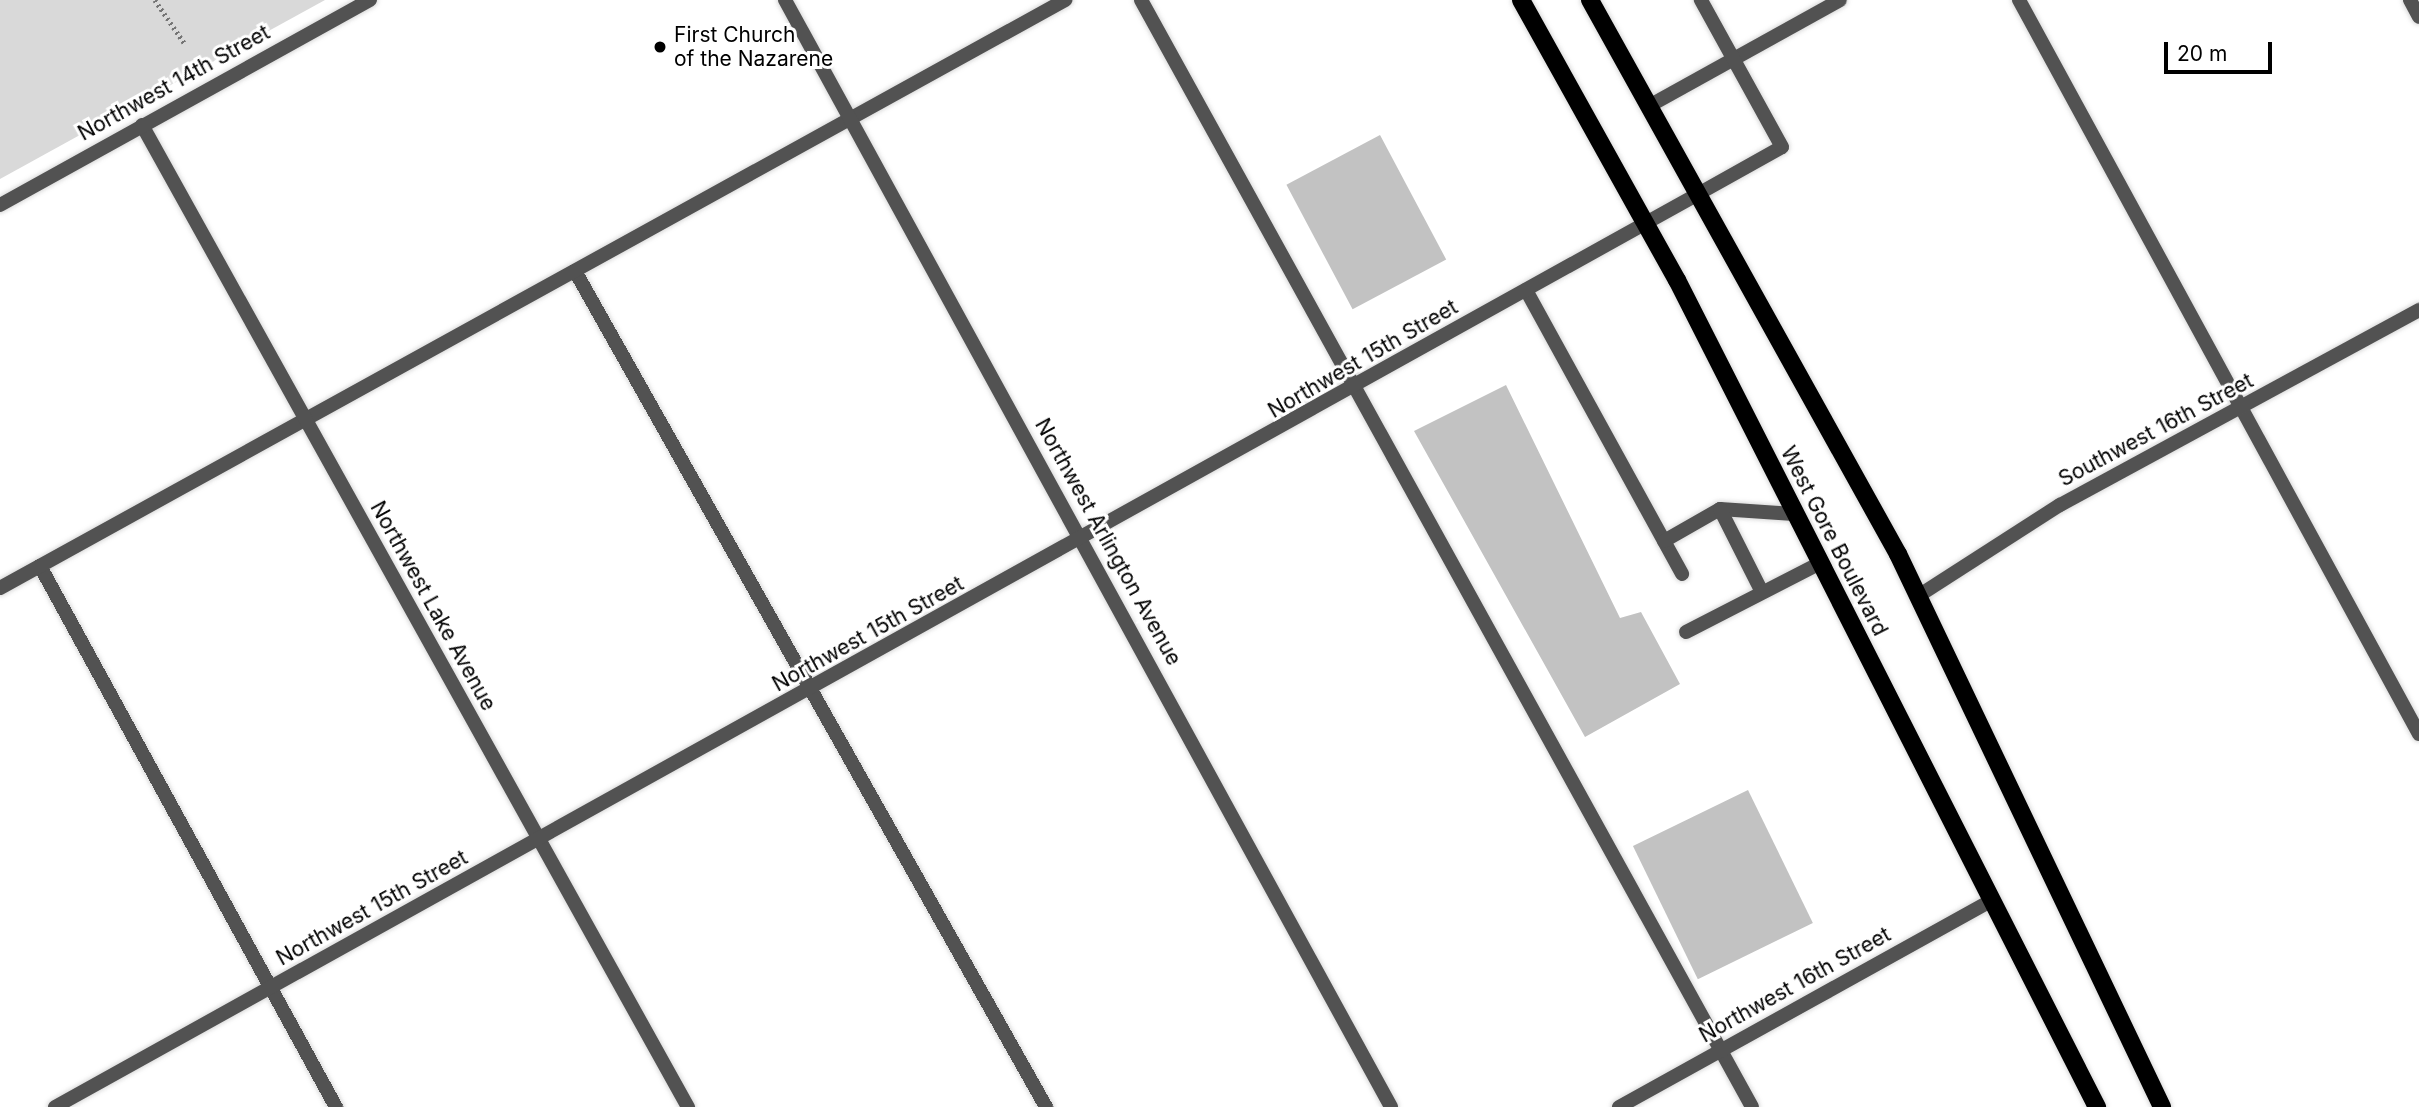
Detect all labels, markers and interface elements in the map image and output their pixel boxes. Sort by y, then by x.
street label: Northwest 14th Street [74,20,274,146]
place label: First Church of the Nazarene [674,22,833,72]
scale bar [2167,28,2276,72]
marker: First Church of the Nazarene [652,39,668,55]
text: 20 m [2177,41,2227,66]
street label: Northwest 15th Street [1264,294,1462,424]
street label: Southwest 16th Street [2054,368,2258,492]
street label: Northwest Arlington Avenue [1030,414,1186,670]
street label: West Gore Boulevard [1775,442,1893,640]
street label: Northwest Lake Avenue [365,497,501,715]
street label: Northwest 15th Street [768,571,968,697]
street label: Northwest 15th Street [272,845,472,971]
street label: Northwest 16th Street [1695,922,1895,1048]

